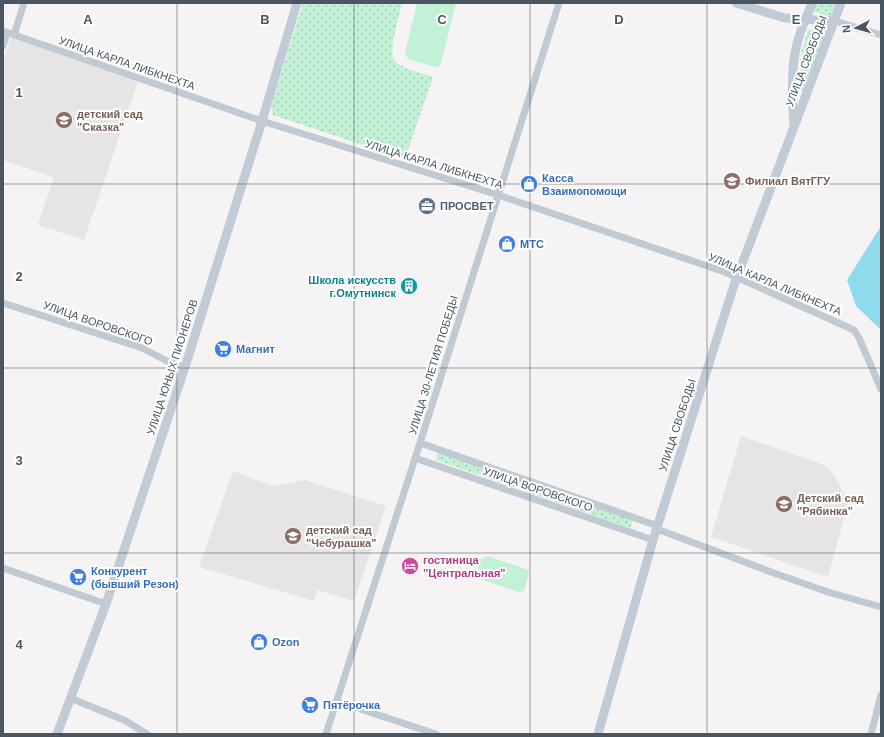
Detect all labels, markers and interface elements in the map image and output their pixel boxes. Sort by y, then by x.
north arrow [836,8,876,48]
text: A [83,12,93,27]
text: B [260,12,270,27]
text: C [437,12,447,27]
text: D [614,12,624,27]
text: E [792,12,801,27]
street label: УЛИЦА СВОБОДЫ [783,14,829,108]
text: N [840,24,852,34]
street label: УЛИЦА КАРЛА ЛИБКНЕХТА [57,34,197,92]
text: 1 [15,85,23,100]
place label: детский сад "Сказка" [77,108,143,133]
school or university icon: детский сад "Сказка" [54,110,74,130]
street label: УЛИЦА КАРЛА ЛИБКНЕХТА [364,137,505,191]
school or university icon: Филиал ВятГГУ [722,171,742,191]
place label: Касса Взаимопомощи [542,172,627,197]
shop icon: Касса Взаимопомощи [519,174,539,194]
place label: Филиал ВятГГУ [745,175,830,187]
office icon: ПРОСВЕТ [417,196,437,216]
place label: ПРОСВЕТ [440,200,494,212]
shop icon: МТС [497,234,517,254]
place label: МТС [520,238,544,250]
street label: УЛИЦА КАРЛА ЛИБКНЕХТА [707,250,844,318]
text: 2 [15,269,23,284]
place label: Школа искусств г.Омутнинск [308,274,396,299]
building icon: Школа искусств г.Омутнинск [399,276,419,296]
street label: УЛИЦА 30-ЛЕТИЯ ПОБЕДЫ [406,294,460,436]
street label: УЛИЦА ЮНЫХ ПИОНЕРОВ [144,298,200,436]
street label: УЛИЦА ВОРОВСКОГО [42,299,155,348]
supermarket icon: Магнит [213,339,233,359]
place label: Магнит [236,343,275,355]
street label: УЛИЦА СВОБОДЫ [656,377,698,473]
text: 3 [15,453,23,468]
street label: УЛИЦА ВОРОВСКОГО [482,465,595,514]
place label: Детский сад "Рябинка" [797,492,864,517]
school or university icon: Детский сад "Рябинка" [774,494,794,514]
place label: детский сад "Чебурашка" [306,524,376,549]
school or university icon: детский сад "Чебурашка" [283,526,303,546]
place label: гостиница "Центральная" [423,554,506,579]
hotel icon: гостиница "Центральная" [400,556,420,576]
place label: Конкурент (бывший Резон) [91,565,179,590]
supermarket icon: Конкурент (бывший Резон) [68,567,88,587]
shop icon: Ozon [249,632,269,652]
place label: Ozon [272,636,300,648]
text: 4 [15,637,23,652]
supermarket icon: Пятёрочка [300,695,320,715]
place label: Пятёрочка [323,699,381,711]

